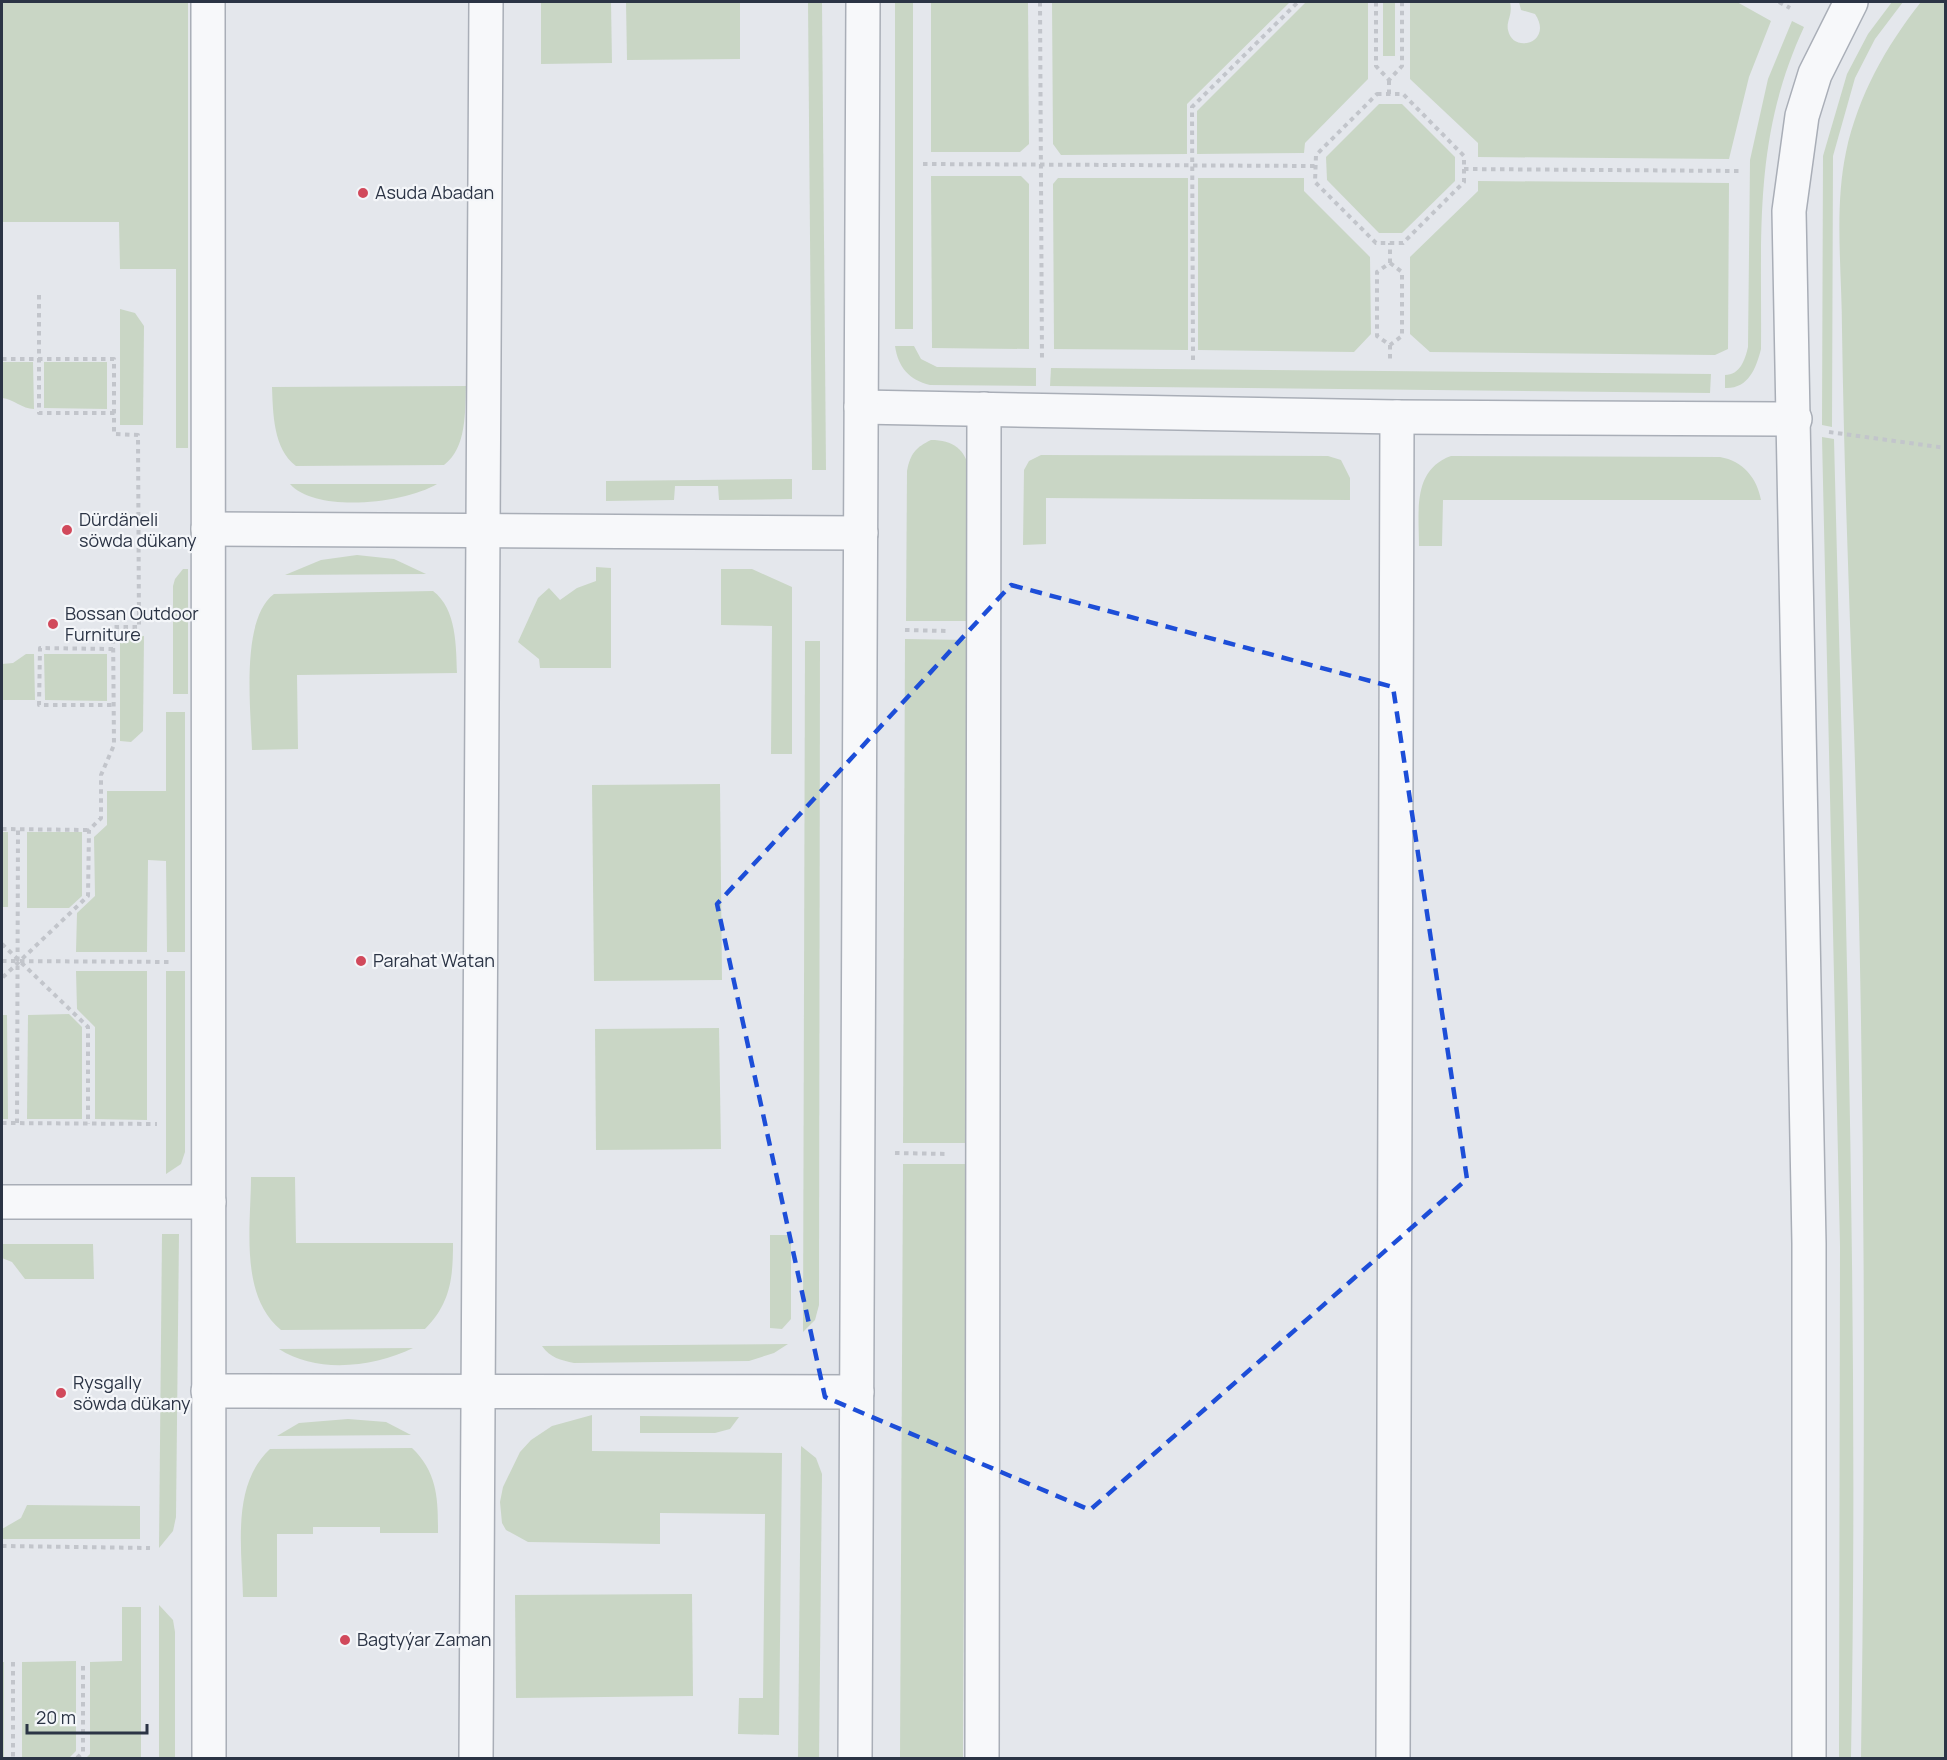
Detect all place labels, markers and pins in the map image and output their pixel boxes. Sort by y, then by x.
place label: Asuda Abadan [375,180,494,204]
marker: Asuda Abadan [356,186,370,200]
place label: Dürdäneli söwda dükany [79,507,197,552]
marker: Dürdäneli söwda dükany [60,523,74,537]
place label: Bossan Outdoor Furniture [65,601,199,646]
marker: Bossan Outdoor Furniture [46,617,60,631]
place label: Parahat Watan [373,948,495,972]
marker: Parahat Watan [354,954,368,968]
place label: Rysgally söwda dükany [73,1370,191,1415]
marker: Rysgally söwda dükany [54,1386,68,1400]
place label: Bagtyýar Zaman [357,1627,491,1651]
marker: Bagtyýar Zaman [338,1633,352,1647]

